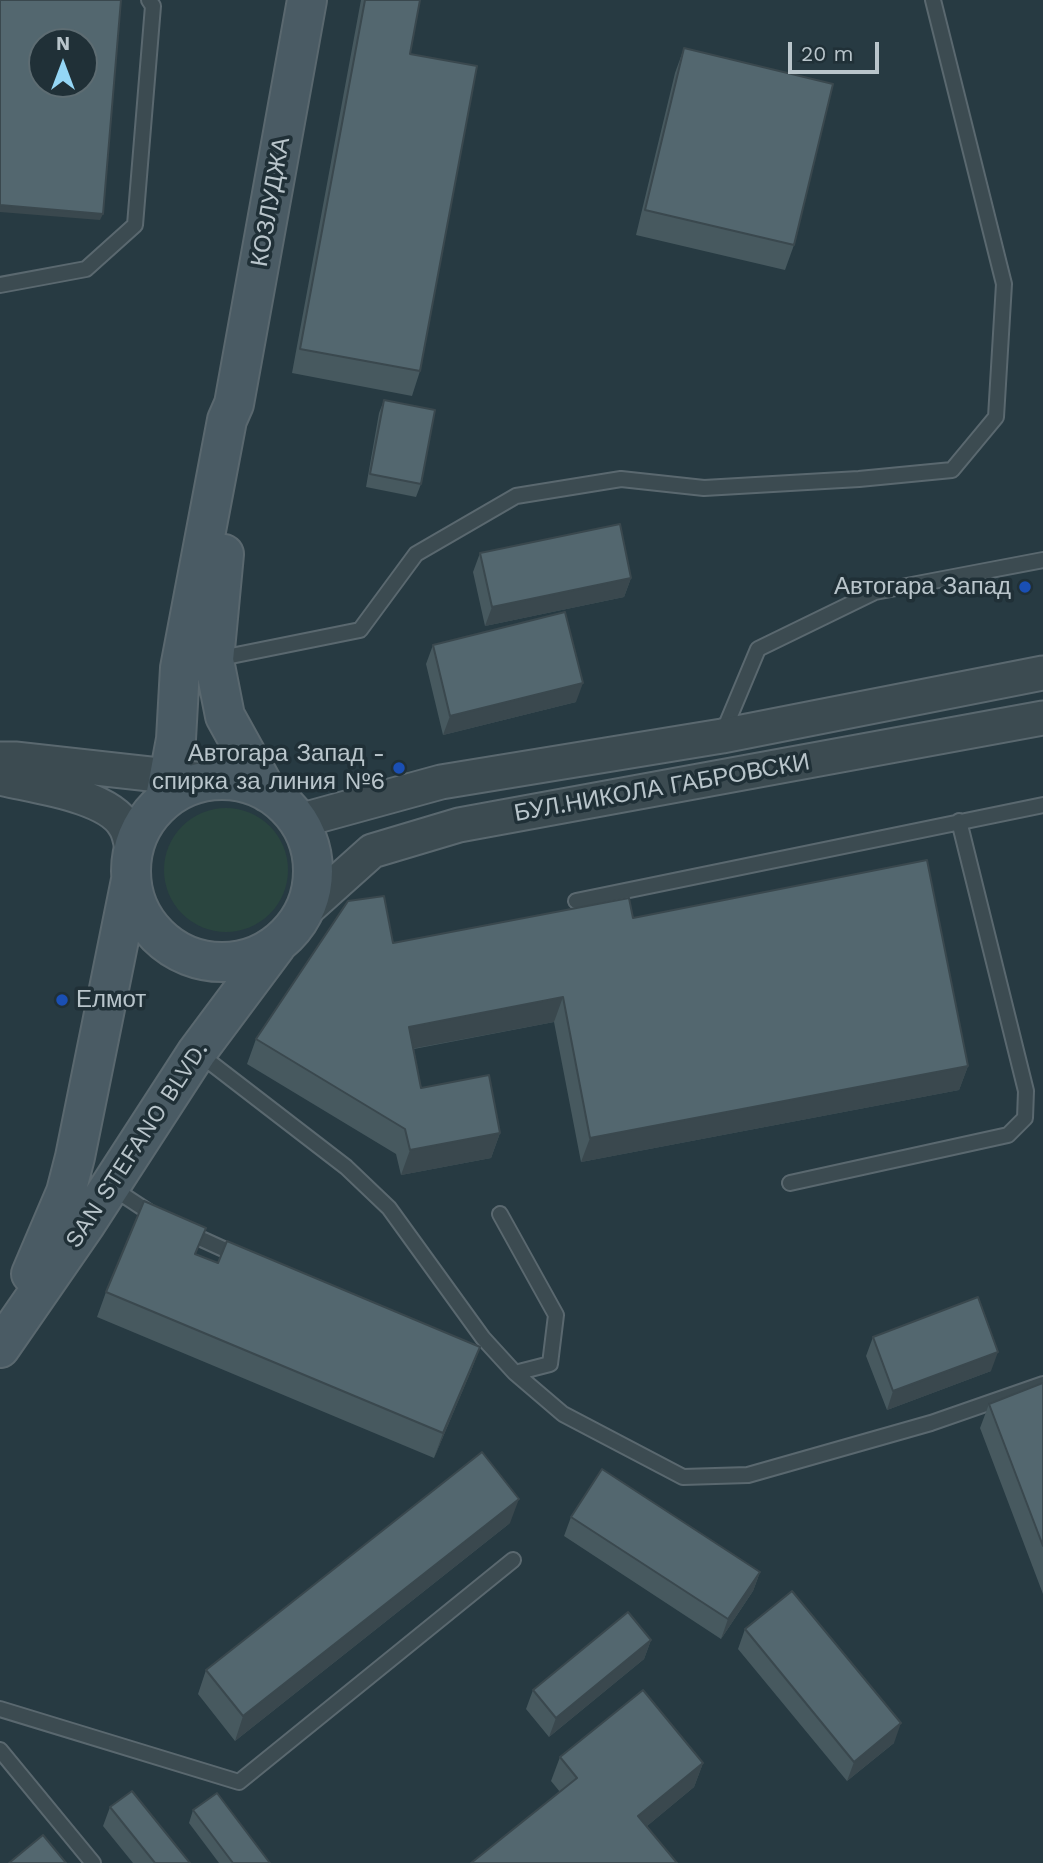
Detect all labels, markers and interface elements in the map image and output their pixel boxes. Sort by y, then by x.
north arrow [28,28,98,98]
scale bar [791,28,882,72]
text: N [56,32,70,55]
text: 20 m [801,41,853,66]
street label: КОЗЛУДЖА [245,135,297,269]
place label: Автогара Запад [834,573,1011,601]
marker: Автогара Запад [1017,579,1033,595]
place label: Автогара Запад - спирка за линия №6 [152,740,385,796]
street label: БУЛ.НИКОЛА ГАБРОВСКИ [512,748,812,828]
marker: Автогара Запад - спирка за линия №6 [391,760,407,776]
place label: Елмот [76,986,146,1014]
marker: Елмот [54,992,70,1008]
street label: SAN STEFANO BLVD. [60,1037,214,1253]

